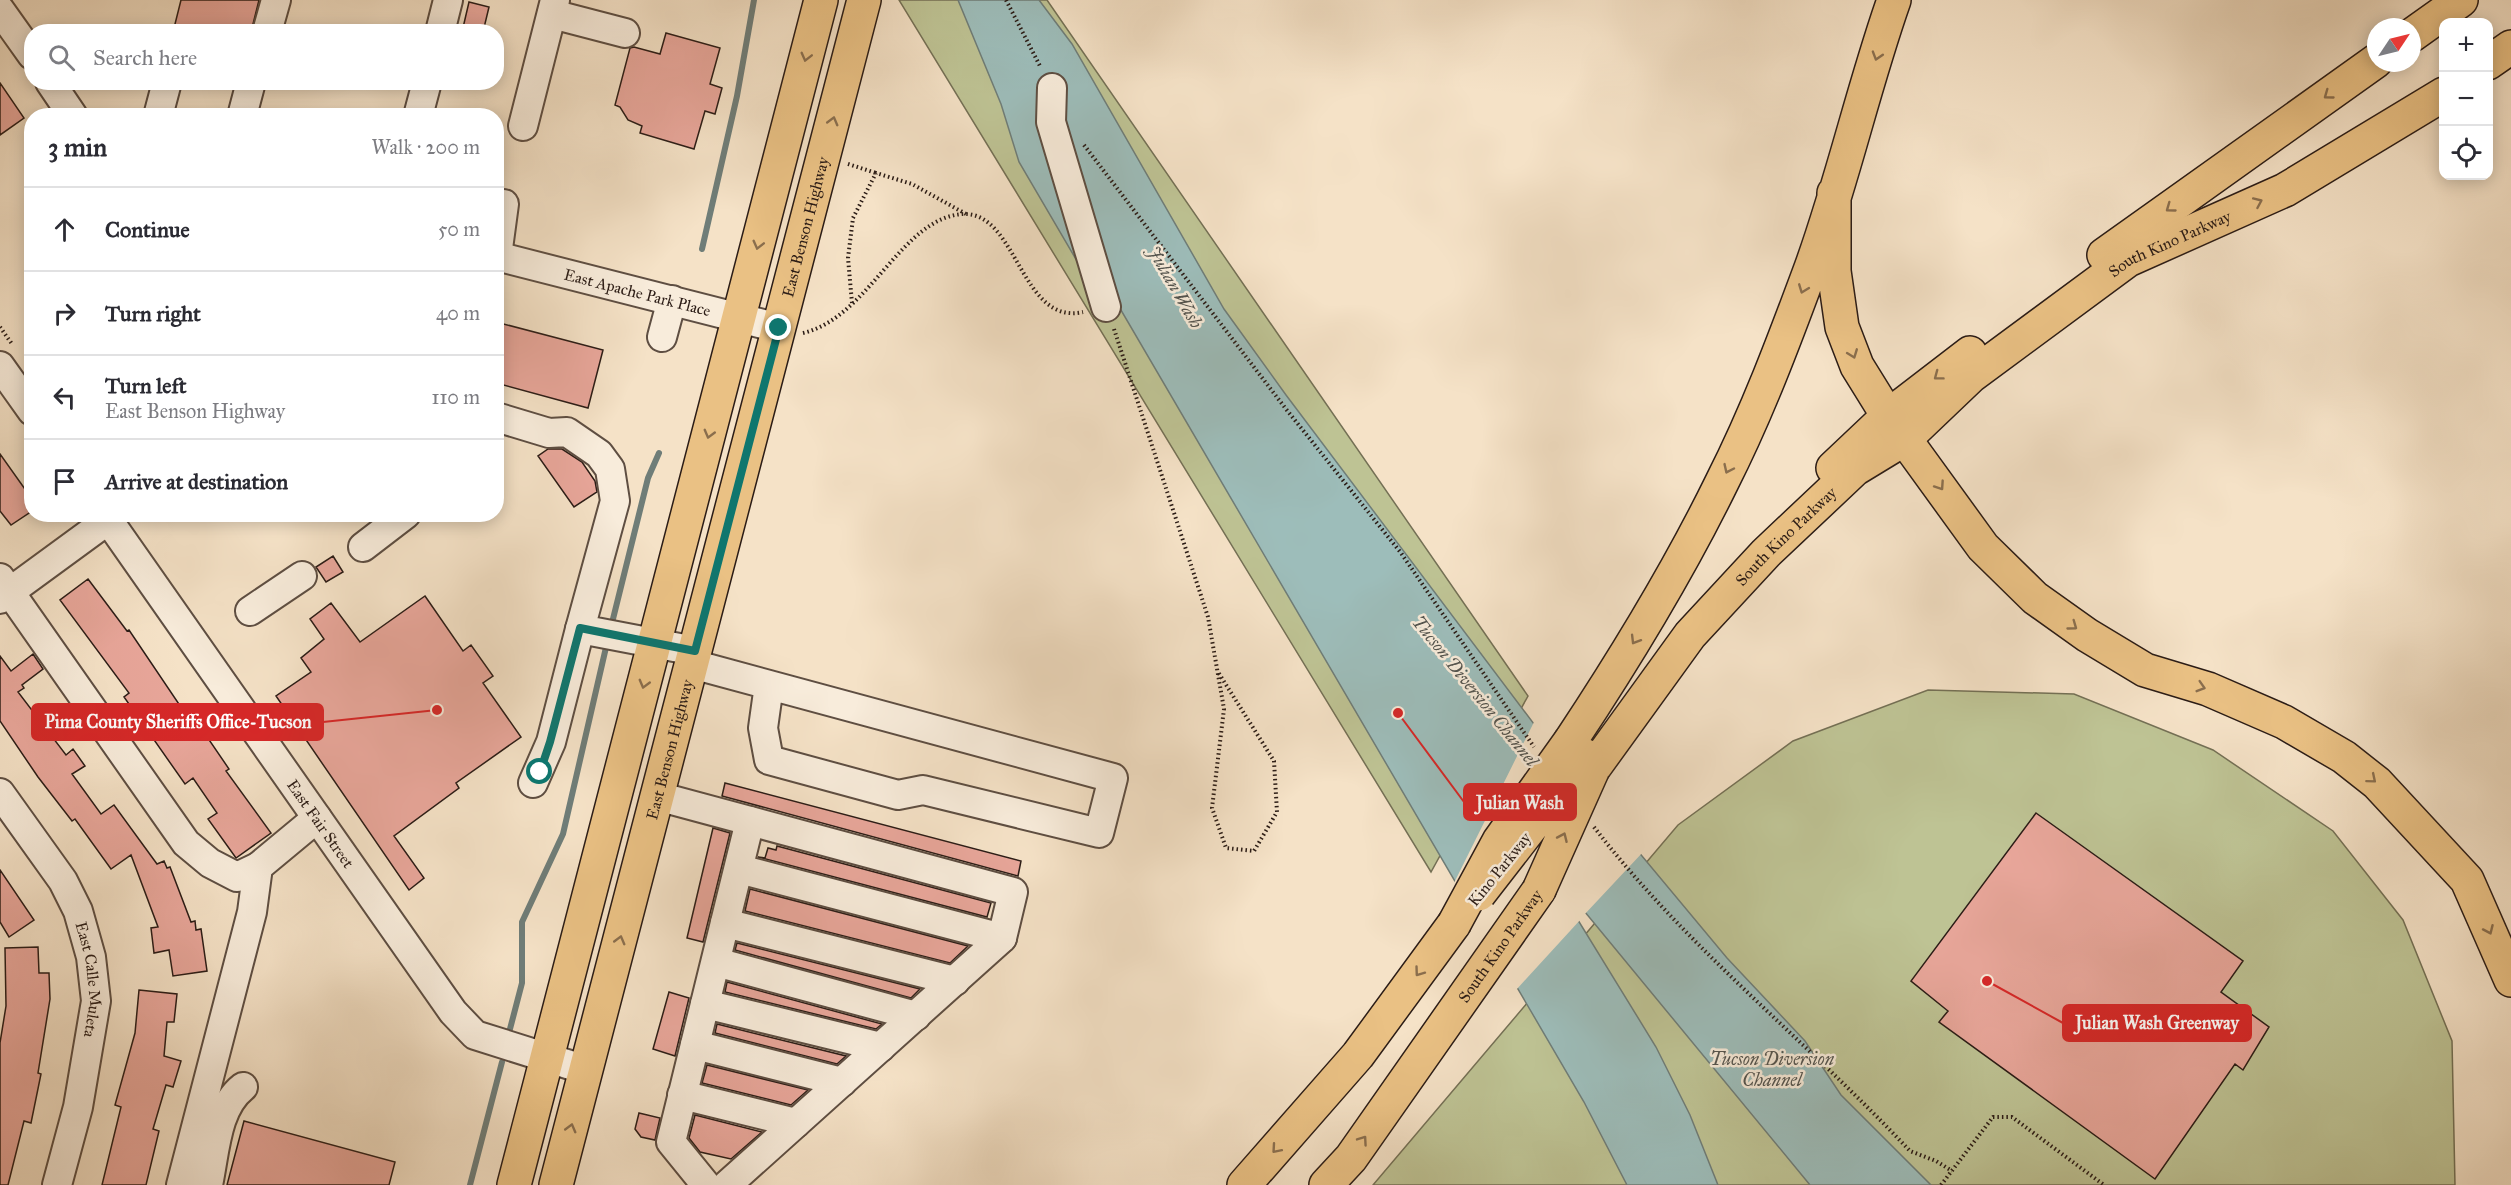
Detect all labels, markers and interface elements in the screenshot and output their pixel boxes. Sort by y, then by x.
north arrow [2367,18,2421,72]
map controls [2439,18,2493,180]
button: + [2439,18,2493,72]
search box [24,24,504,90]
icon: search [45,41,78,74]
text: Search here [93,44,197,71]
one-way arrow [1872,50,1884,61]
one-way arrow [801,51,814,61]
button: − [2439,72,2493,126]
one-way arrow [2324,88,2335,99]
one-way arrow [825,116,838,126]
button: locate [2439,126,2493,180]
text: 3 min [48,131,107,163]
text: Walk · 200 m [372,135,480,159]
street label: East Benson Highway [778,154,833,299]
one-way arrow [2252,197,2263,209]
one-way arrow [2165,201,2176,212]
street label: South Kino Parkway [2105,206,2234,281]
icon: ahead [48,213,81,246]
text: Continue [105,216,190,243]
text: 50 m [438,217,480,241]
one-way arrow [752,240,765,250]
water label: Julian Wash [1142,241,1207,332]
street label: East Apache Park Place [562,265,713,320]
one-way arrow [1797,283,1810,294]
icon: right [48,297,81,330]
text: Turn right [105,300,201,327]
text: 40 m [436,301,480,325]
route end [765,314,791,340]
one-way arrow [1846,348,1858,359]
one-way arrow [1933,369,1944,380]
text: Turn left [105,372,187,399]
icon: left [48,381,81,414]
text: 110 m [432,385,480,409]
text: East Benson Highway [105,399,285,423]
one-way arrow [704,428,716,439]
one-way arrow [1724,463,1736,474]
icon: arrive [48,465,81,498]
text: Arrive at destination [105,468,288,495]
one-way arrow [1932,480,1943,491]
street label: South Kino Parkway [1732,483,1840,590]
water label: Tucson Diversion Channel [1407,611,1544,772]
one-way arrow [2067,619,2078,630]
one-way arrow [1631,634,1643,644]
street label: East Benson Highway [642,677,697,822]
one-way arrow [639,678,651,689]
one-way arrow [2195,680,2206,692]
callout: Pima County Sheriffs Office-Tucson [32,704,323,740]
text: Pima County Sheriffs Office-Tucson [44,711,312,734]
route start [526,758,552,784]
one-way arrow [2365,772,2376,783]
street label: East Fair Street [283,776,358,872]
callout: Julian Wash [1464,784,1576,820]
text: Julian Wash [1474,792,1565,815]
street label: Kino Parkway [1464,828,1535,910]
one-way arrow [1555,832,1567,843]
street label: South Kino Parkway [1454,886,1547,1006]
street label: East Calle Muleta [71,919,106,1039]
one-way arrow [2482,924,2494,935]
one-way arrow [613,935,625,946]
one-way arrow [1416,965,1427,976]
callout: Julian Wash Greenway [2063,1005,2251,1041]
text: Julian Wash Greenway [2073,1012,2240,1035]
water label: Tucson Diversion Channel [1710,1048,1835,1091]
one-way arrow [563,1124,576,1134]
one-way arrow [1356,1136,1367,1147]
one-way arrow [1272,1142,1283,1152]

